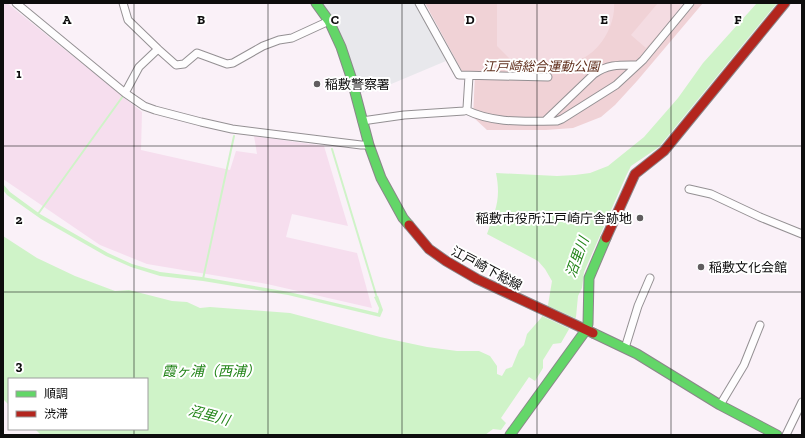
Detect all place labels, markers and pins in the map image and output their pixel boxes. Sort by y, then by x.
place label: 稲敷警察署 [325,77,390,92]
marker: 稲敷警察署 [312,79,322,89]
place label: 稲敷市役所江戸崎庁舎跡地 [476,211,632,226]
marker: 稲敷市役所江戸崎庁舎跡地 [635,213,645,223]
place label: 稲敷文化会館 [709,260,787,275]
marker: 稲敷文化会館 [696,262,706,272]

